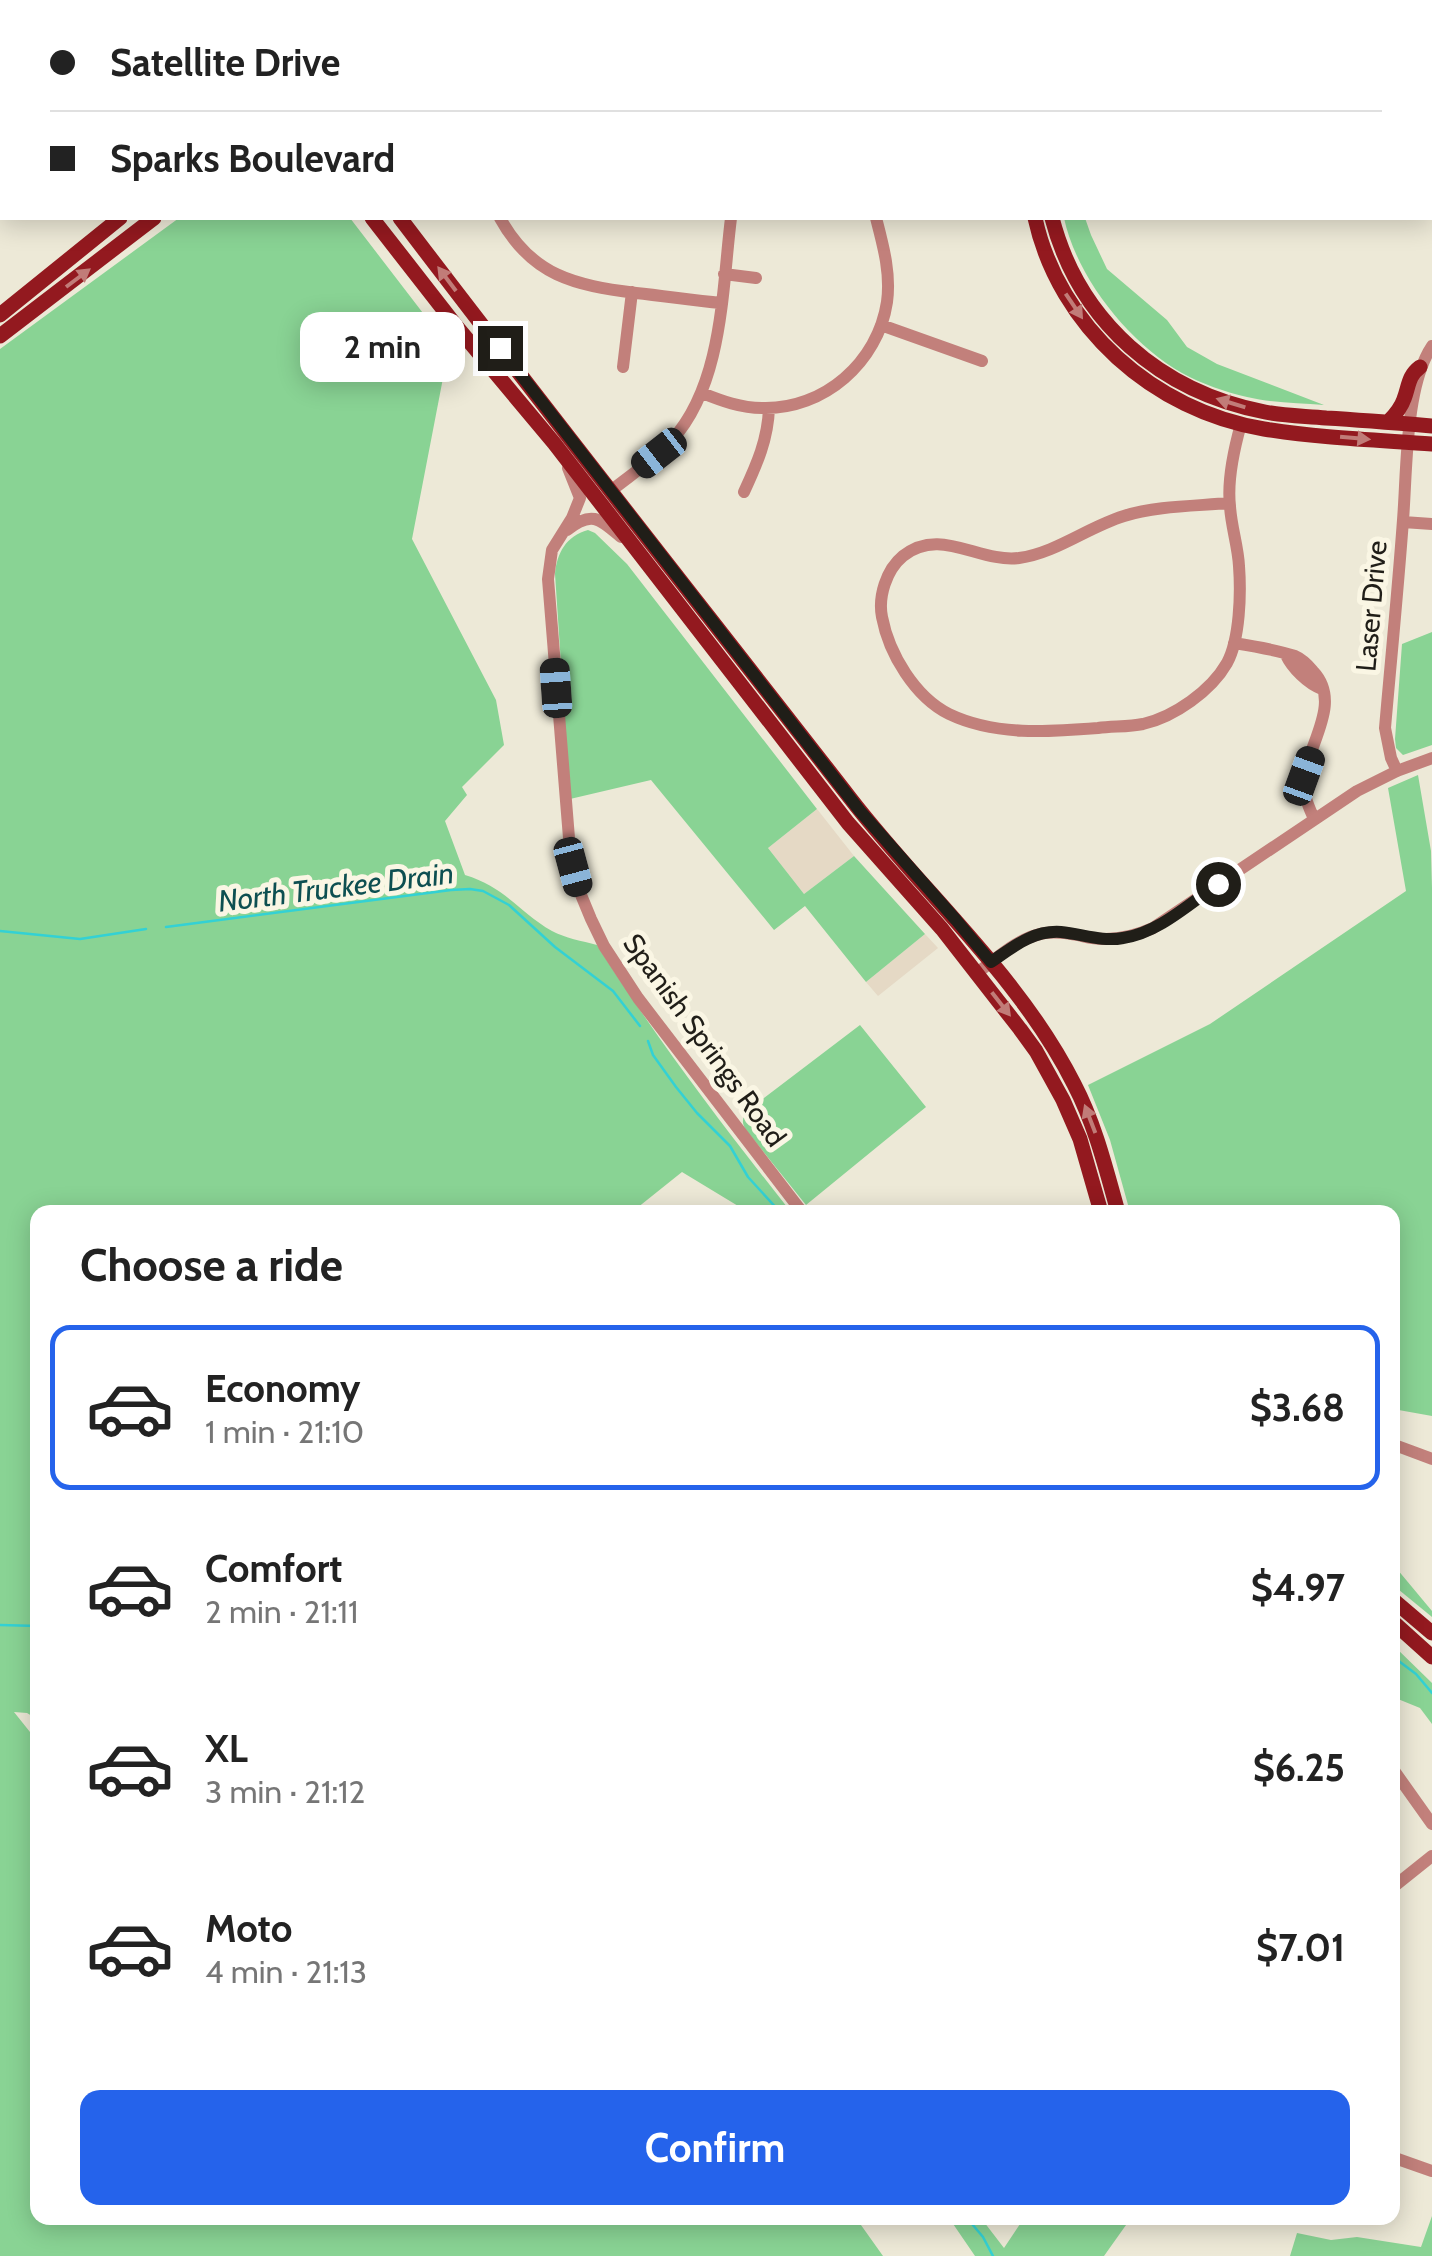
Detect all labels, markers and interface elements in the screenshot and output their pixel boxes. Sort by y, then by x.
text: Satellite Drive [110,39,340,86]
text: Sparks Boulevard [110,135,395,182]
one-way arrow [437,266,458,292]
one-way arrow [65,268,91,288]
one-way arrow [1064,293,1082,320]
callout: 2 min [300,313,465,383]
route end [478,326,523,371]
text: 2 min [344,327,421,366]
one-way arrow [1216,395,1246,410]
car [626,423,692,483]
one-way arrow [1339,430,1371,446]
street label: Laser Drive [1348,539,1394,673]
car [539,657,573,719]
car [1280,743,1328,809]
car [551,834,595,900]
water label: North Truckee Drain [216,854,456,920]
route start [1196,862,1241,907]
street label: Spanish Springs Road [616,927,794,1153]
one-way arrow [991,991,1011,1017]
one-way arrow [1081,1104,1097,1134]
text: Choose a ride [80,1238,343,1292]
icon: car [85,1363,175,1453]
text: Economy [205,1365,360,1412]
text: $3.68 [1250,1384,1345,1431]
text: 1 min · 21:10 [205,1412,364,1451]
icon: car [85,1543,175,1633]
text: Comfort [205,1545,342,1592]
text: $4.97 [1251,1564,1345,1611]
text: 2 min · 21:11 [205,1592,358,1631]
icon: car [85,1723,175,1813]
text: XL [205,1725,248,1772]
text: $6.25 [1253,1744,1345,1791]
text: 3 min · 21:12 [205,1772,365,1811]
icon: car [85,1903,175,1993]
text: Moto [205,1905,292,1952]
text: $7.01 [1256,1924,1345,1971]
text: 4 min · 21:13 [205,1952,367,1991]
button: Confirm [80,2090,1350,2205]

